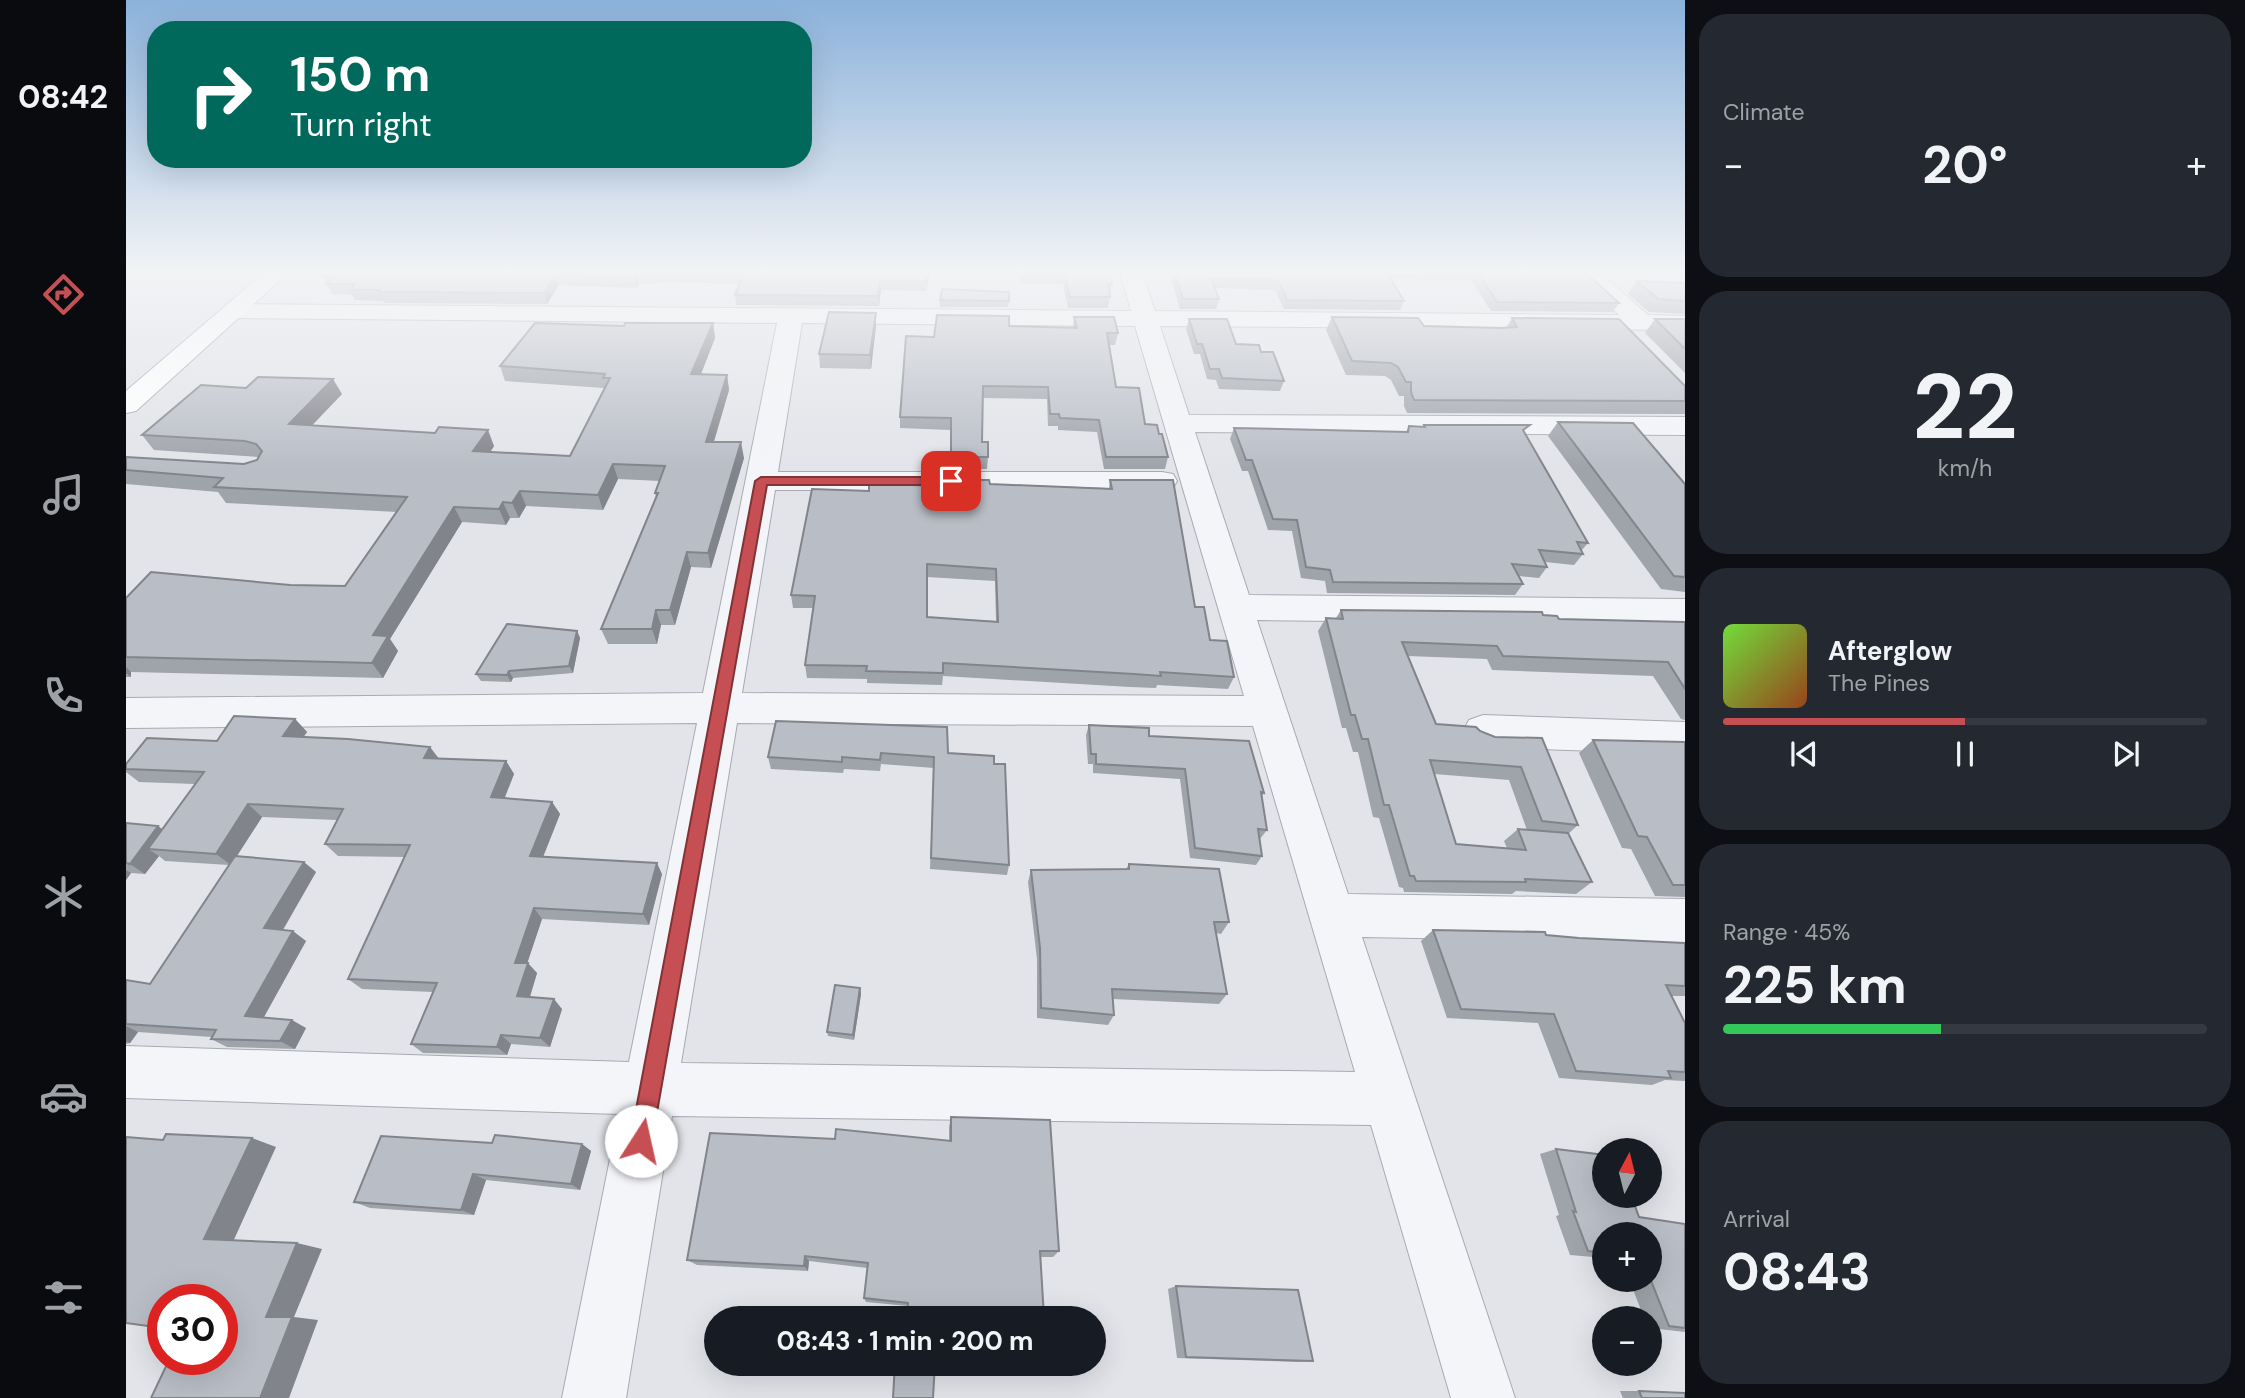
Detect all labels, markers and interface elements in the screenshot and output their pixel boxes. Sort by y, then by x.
text: 150 m [290,42,430,106]
icon: right [175,49,266,140]
text: 08:42 [18,76,108,118]
text: Climate [1723,97,1805,127]
text: Turn right [290,104,432,146]
text: 20° [1922,131,2008,199]
text: − [1723,140,1744,190]
text: + [2186,140,2207,190]
icon: directions [39,270,88,319]
text: 22 [1912,348,2018,466]
pin [921,451,981,511]
text: km/h [1938,453,1992,483]
icon: arrive [932,462,970,500]
icon: music [39,470,88,519]
text: Afterglow [1828,634,1952,668]
text: The Pines [1828,668,1930,698]
icon: phone [39,671,88,720]
icon: previous [1785,735,1823,773]
icon: pause [1946,735,1984,773]
icon: next [2107,735,2145,773]
icon: climate [39,872,88,921]
text: Range · 45% [1723,917,1850,947]
text: 225 km [1723,951,1907,1019]
icon: car [39,1072,88,1121]
position arrow [604,1104,678,1178]
north arrow [1592,1138,1662,1208]
map controls [1592,1138,1662,1376]
text: Arrival [1723,1204,1790,1234]
button: + [1592,1222,1662,1292]
text: 08:43 [1723,1238,1871,1306]
icon: filters [39,1273,88,1322]
speed limit sign: 30 [147,1284,238,1375]
button: − [1592,1306,1662,1376]
text: 08:43 · 1 min · 200 m [777,1324,1033,1358]

